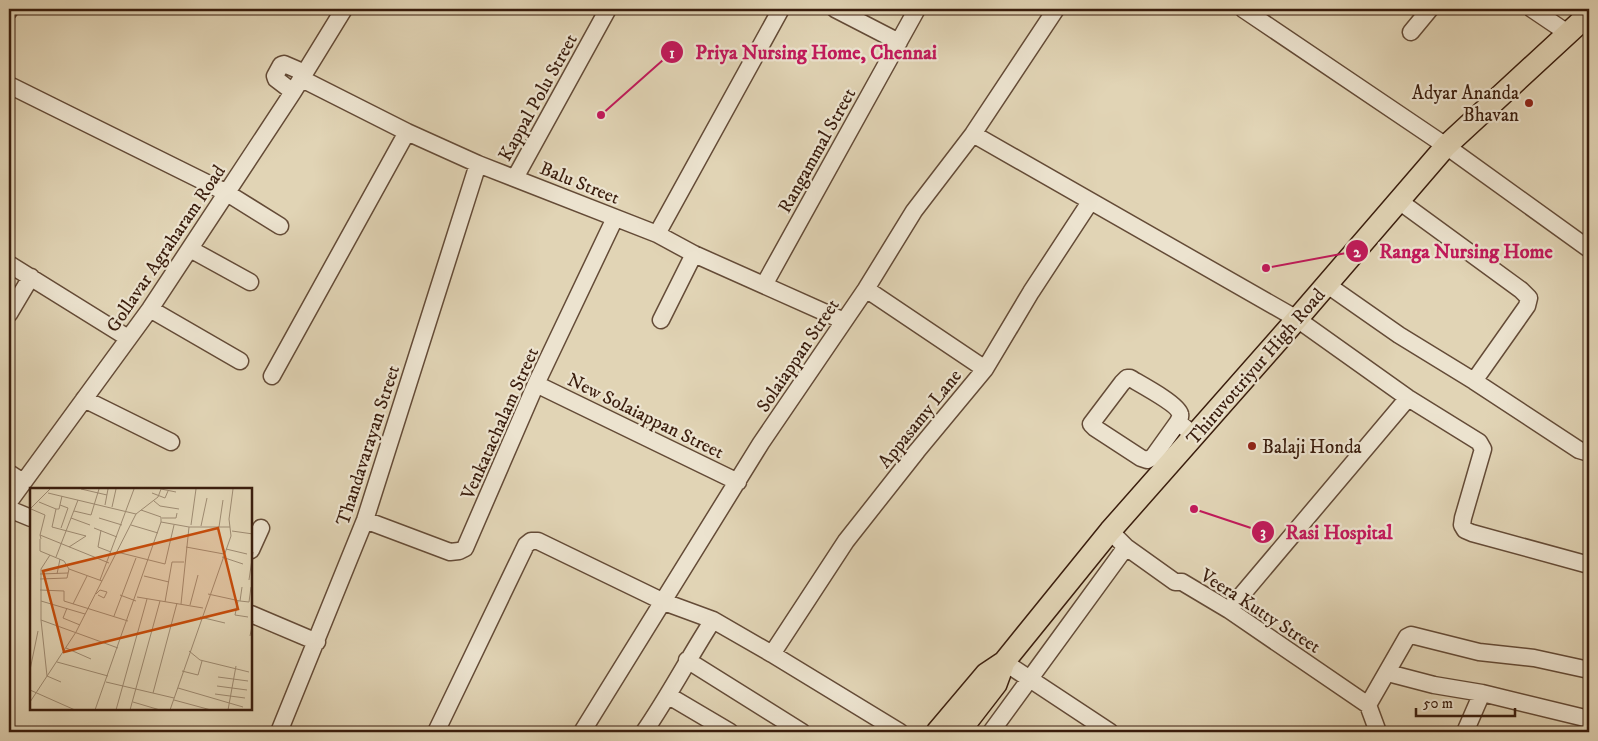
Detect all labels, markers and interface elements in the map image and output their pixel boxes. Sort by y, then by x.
street label: Kappal Polu Street [494,30,583,165]
callout: Priya Nursing Home, Chennai [660,35,946,70]
text: Priya Nursing Home, Chennai [695,41,937,66]
text: 1 [669,44,675,63]
place label: Adyar Ananda Bhavan [1412,82,1519,127]
street label: Rangammal Street [773,84,861,217]
marker: Adyar Ananda Bhavan [1523,97,1535,109]
street label: Balu Street [536,157,623,210]
street label: Gollavar Agraharam Road [102,160,231,337]
callout: Ranga Nursing Home [1344,234,1563,269]
text: Ranga Nursing Home [1379,240,1554,265]
text: 2 [1353,243,1361,262]
street label: Thiruvottriyur High Road [1182,284,1331,450]
street label: Solaiappan Street [752,295,845,417]
street label: Venkatachalam Street [456,344,544,504]
street label: Thandavarayan Street [332,362,405,529]
street label: Appasamy Lane [873,365,967,473]
street label: New Solaiappan Street [563,368,727,464]
place label: Balaji Honda [1262,436,1362,459]
marker: Balaji Honda [1246,440,1258,452]
inset map [30,488,252,711]
callout: Rasi Hospital [1251,515,1403,550]
text: Rasi Hospital [1286,521,1393,546]
text: 3 [1260,523,1266,542]
street label: Veera Kutty Street [1195,563,1325,659]
scale bar [1416,686,1514,718]
text: 50 m [1423,694,1453,713]

